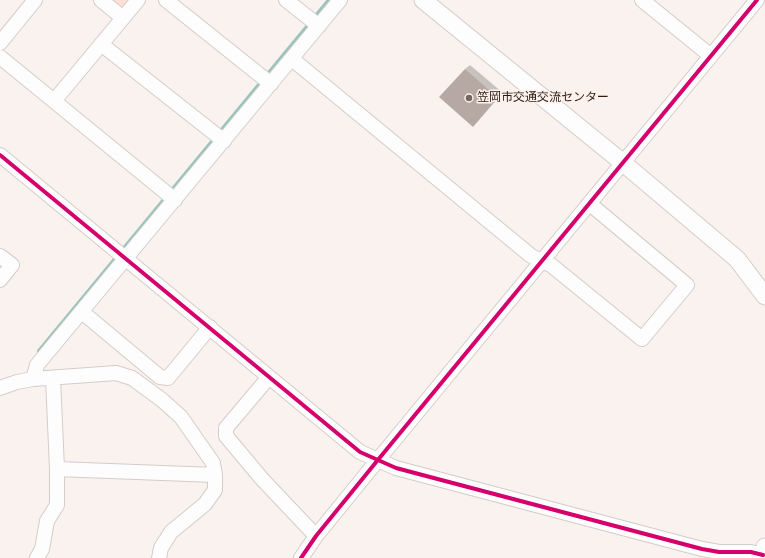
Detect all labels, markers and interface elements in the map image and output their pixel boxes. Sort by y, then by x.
place label: 笠岡市交通交流センター [477,91,609,105]
marker: 笠岡市交通交流センター [464,93,474,103]

